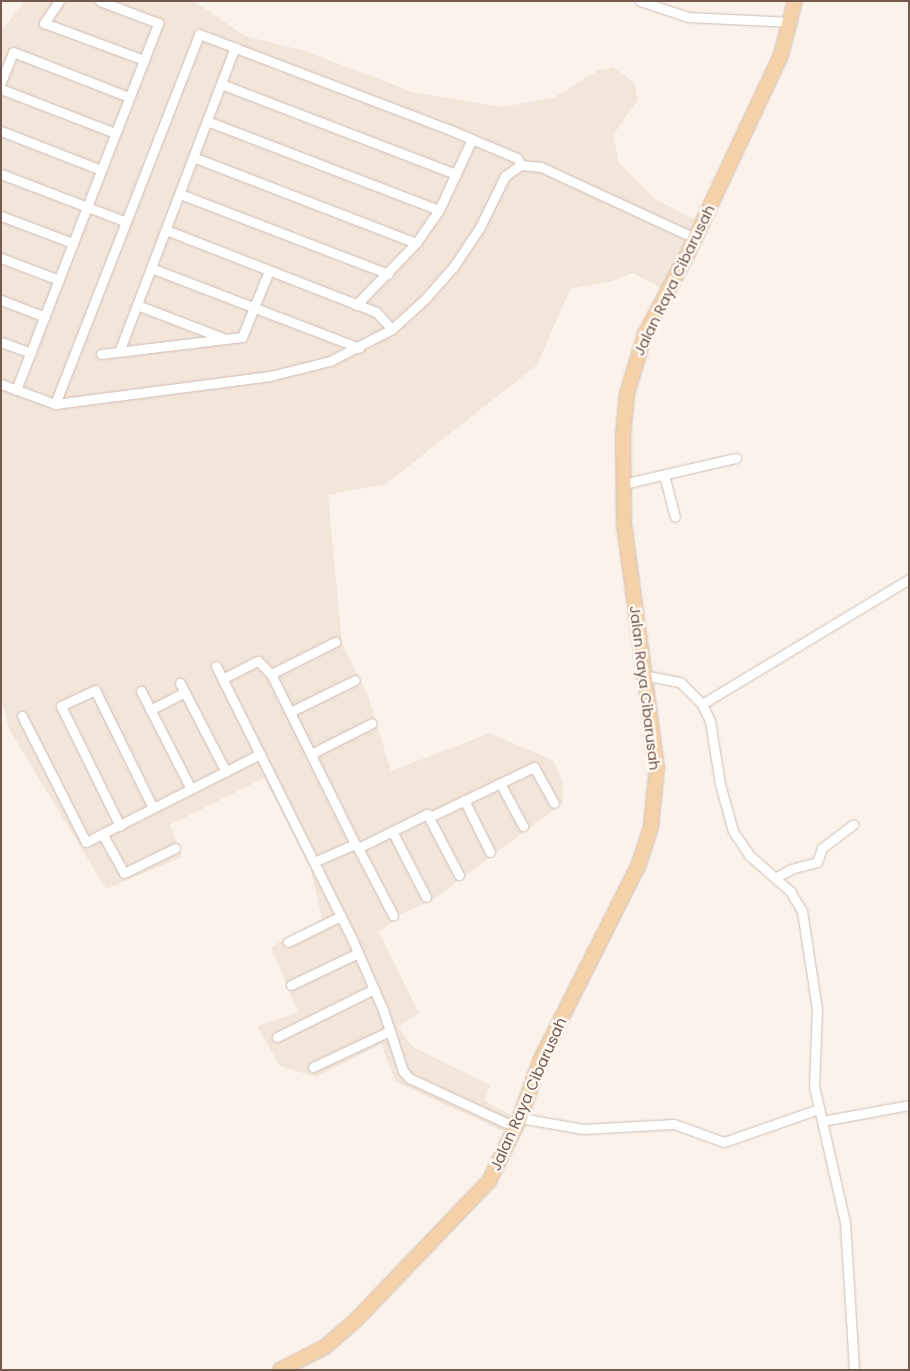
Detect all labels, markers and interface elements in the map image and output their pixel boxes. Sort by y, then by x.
street label: Jalan Raya Cibarusah [630,202,718,358]
street label: Jalan Raya Cibarusah [626,605,664,771]
street label: Jalan Raya Cibarusah [486,1015,570,1173]

